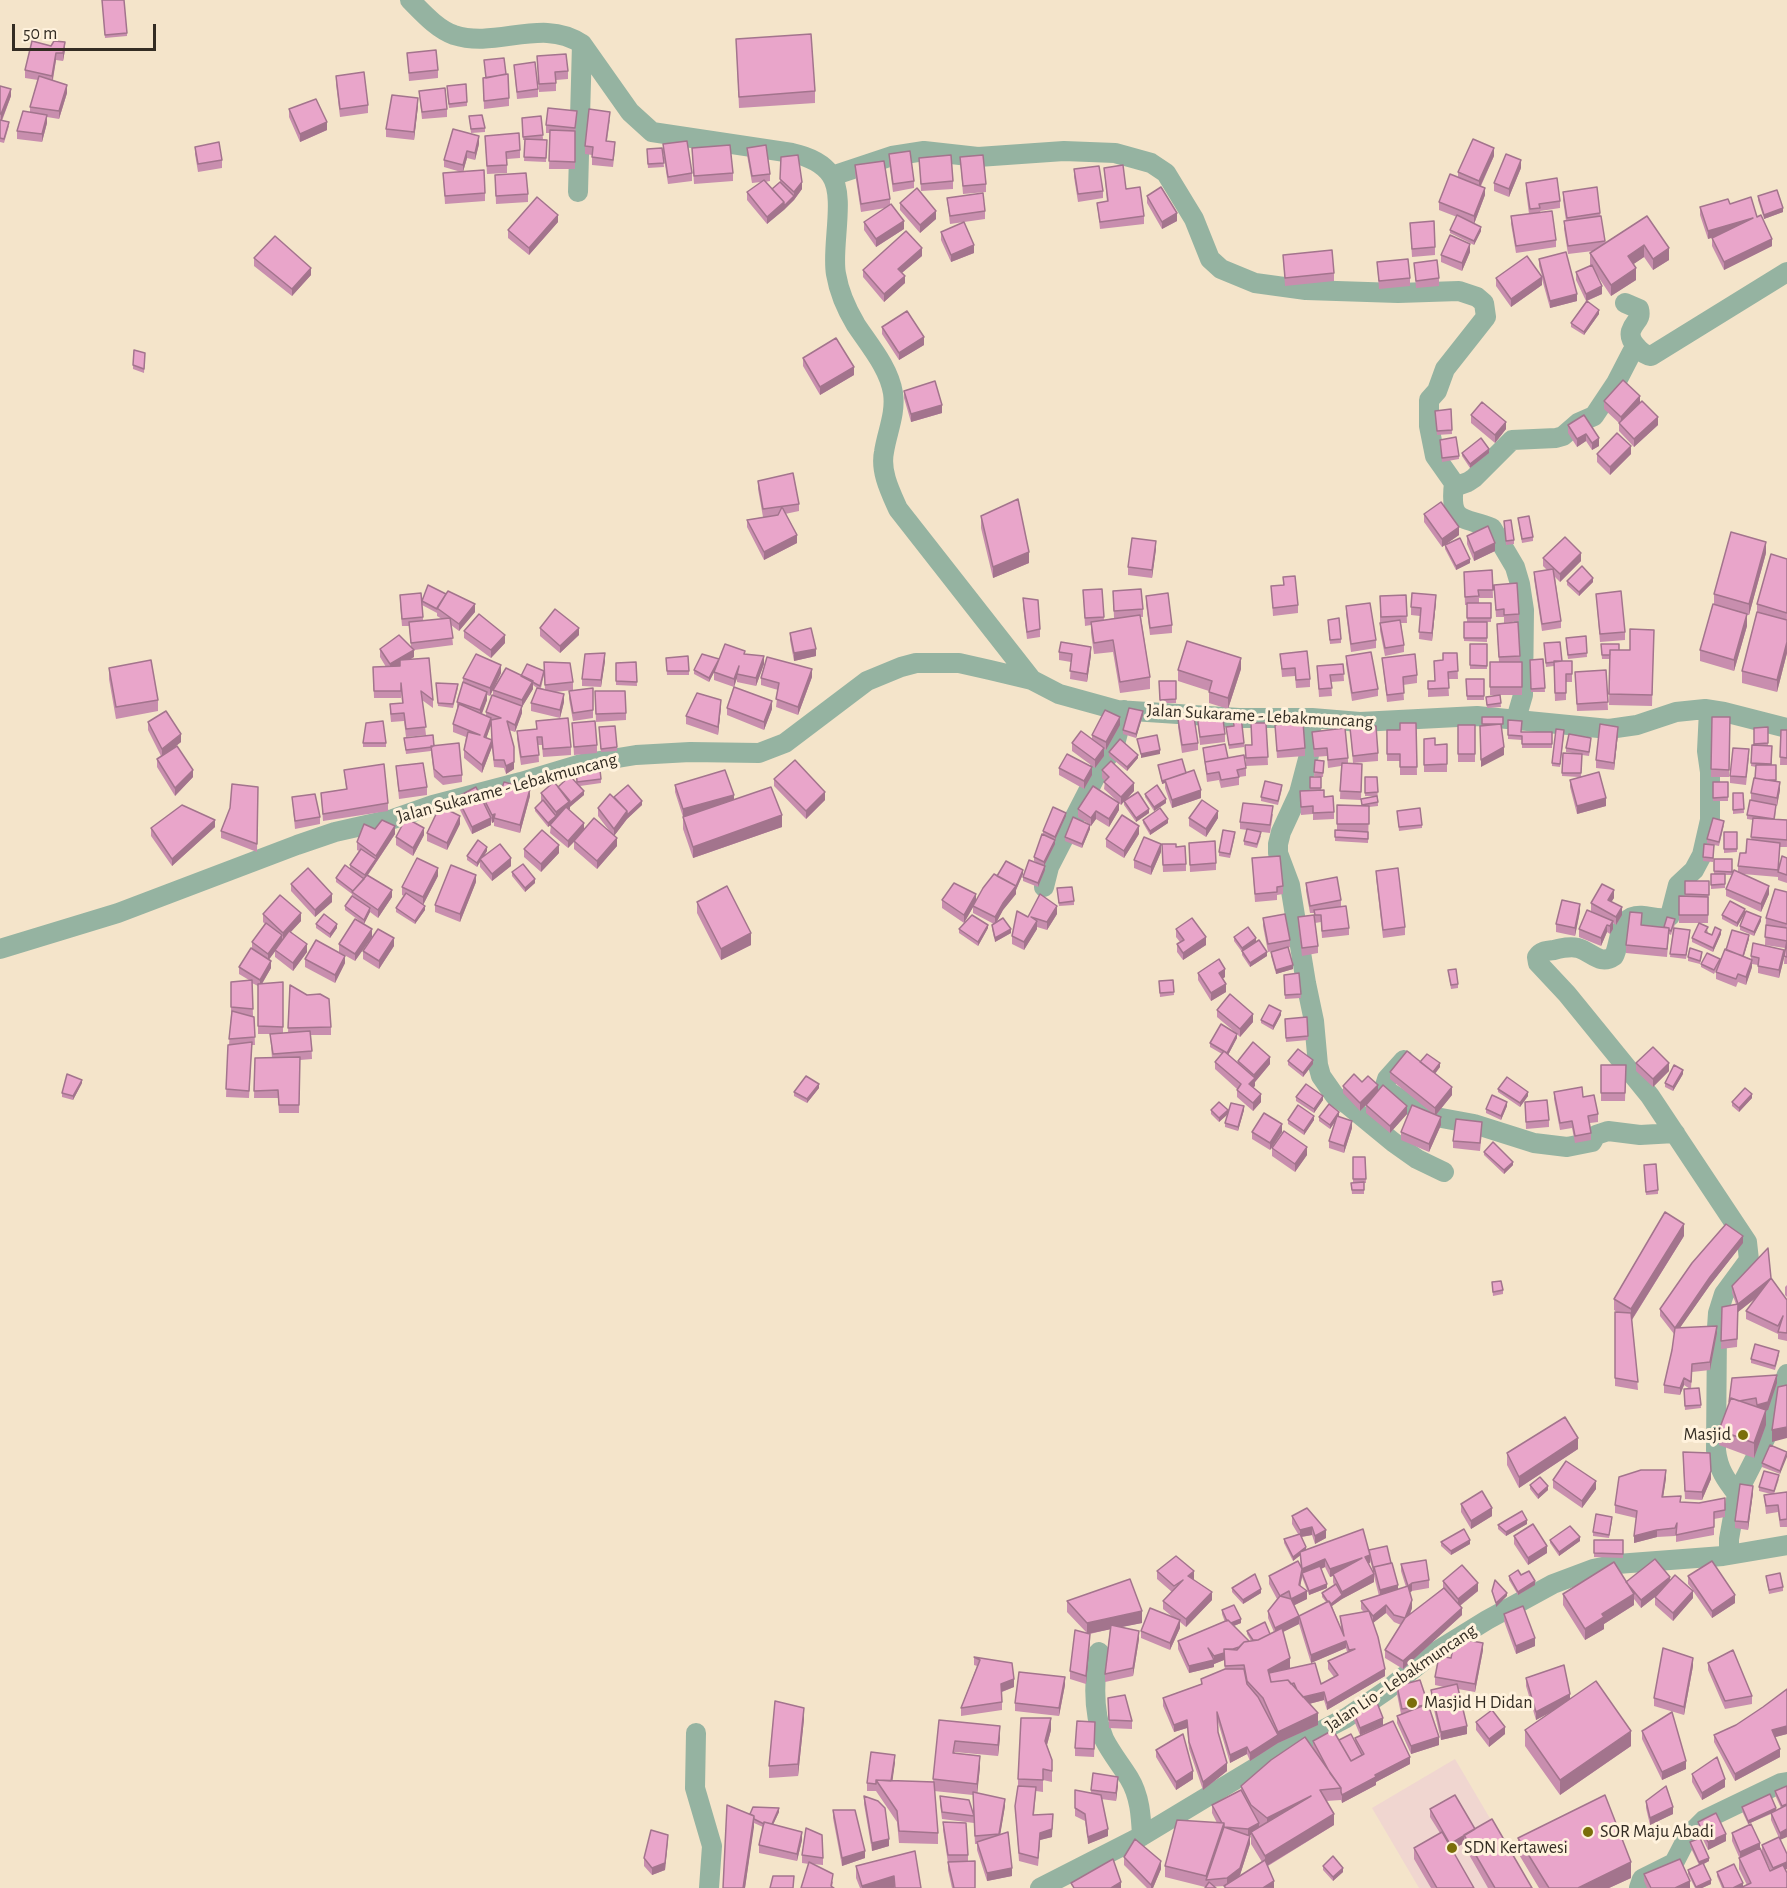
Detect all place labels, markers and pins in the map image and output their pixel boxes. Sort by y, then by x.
place label: Masjid [1684,1424,1731,1446]
marker: Masjid [1736,1428,1750,1442]
place label: Masjid H Didan [1424,1692,1532,1714]
marker: Masjid H Didan [1405,1696,1419,1710]
place label: SOR Maju Abadi [1600,1821,1714,1843]
marker: SOR Maju Abadi [1581,1825,1595,1839]
place label: SDN Kertawesi [1464,1837,1568,1859]
marker: SDN Kertawesi [1445,1841,1459,1855]

